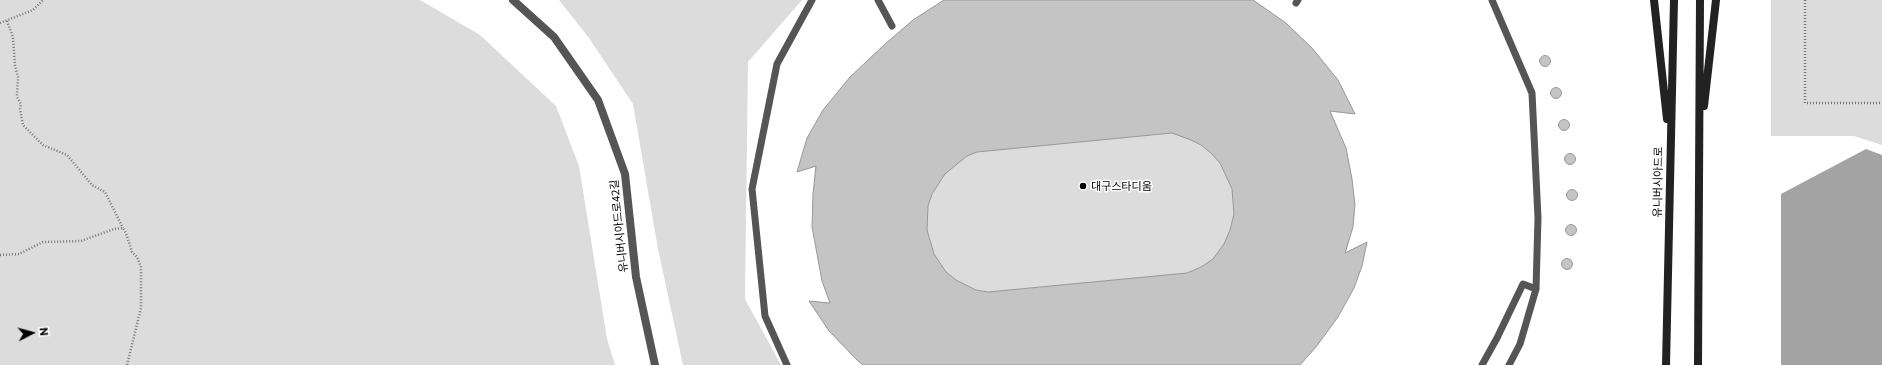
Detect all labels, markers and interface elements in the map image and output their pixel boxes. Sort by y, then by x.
street label: 유니버시아드로 [1651,146,1665,218]
street label: 유니버시아드로42길 [608,179,630,273]
place label: 대구스타디움 [1091,179,1152,193]
marker: 대구스타디움 [1078,181,1088,191]
north arrow [12,313,52,353]
text: N [38,327,51,336]

